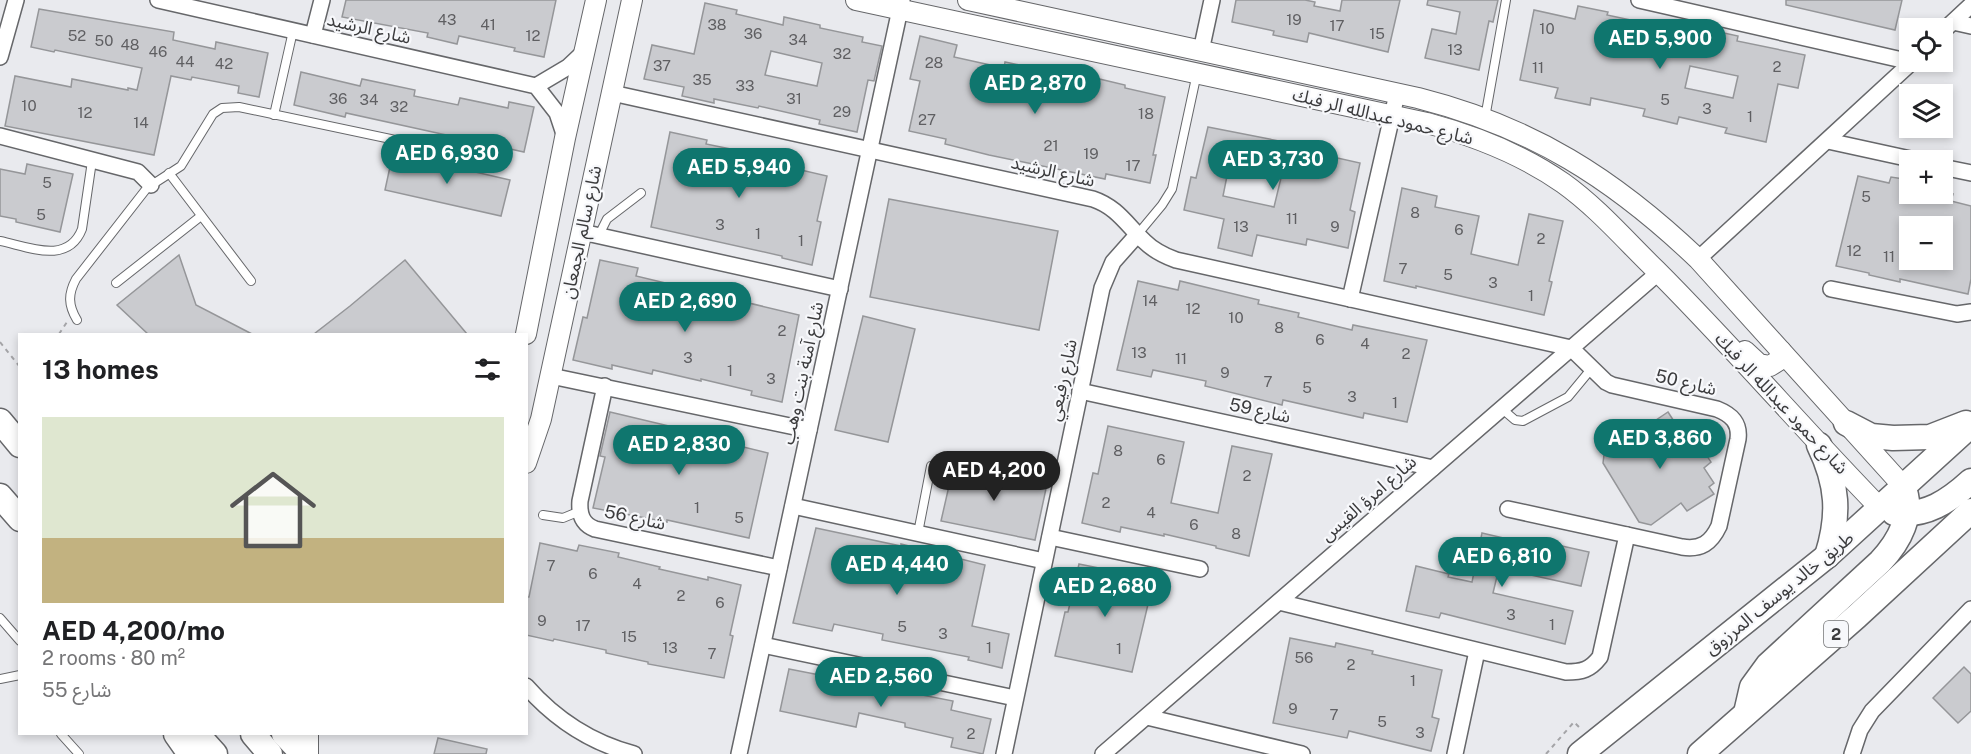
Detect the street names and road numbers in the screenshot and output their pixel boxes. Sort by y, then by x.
street label: شارع الرشيد [324,8,413,52]
street label: شارع حمود عبدالله الر فبك [1289,83,1476,153]
street label: شارع الرشيد [1008,151,1097,195]
street label: شارع سالم الجمعان [557,163,609,301]
street label: شارع آمنة بنت وهب [777,300,831,447]
street label: شارع حمود عبدالله الر فبك [1708,328,1853,481]
street label: شارع رفيعي [1043,337,1085,424]
street label: شارع 50 [1653,365,1719,403]
street label: شارع 59 [1227,393,1293,431]
street label: شارع امرؤ القيس [1316,451,1423,548]
street label: شارع 56 [602,500,668,538]
street label: طريق خالد يوسف المرزوق [1701,527,1858,660]
road number: 2 [1824,621,1848,647]

